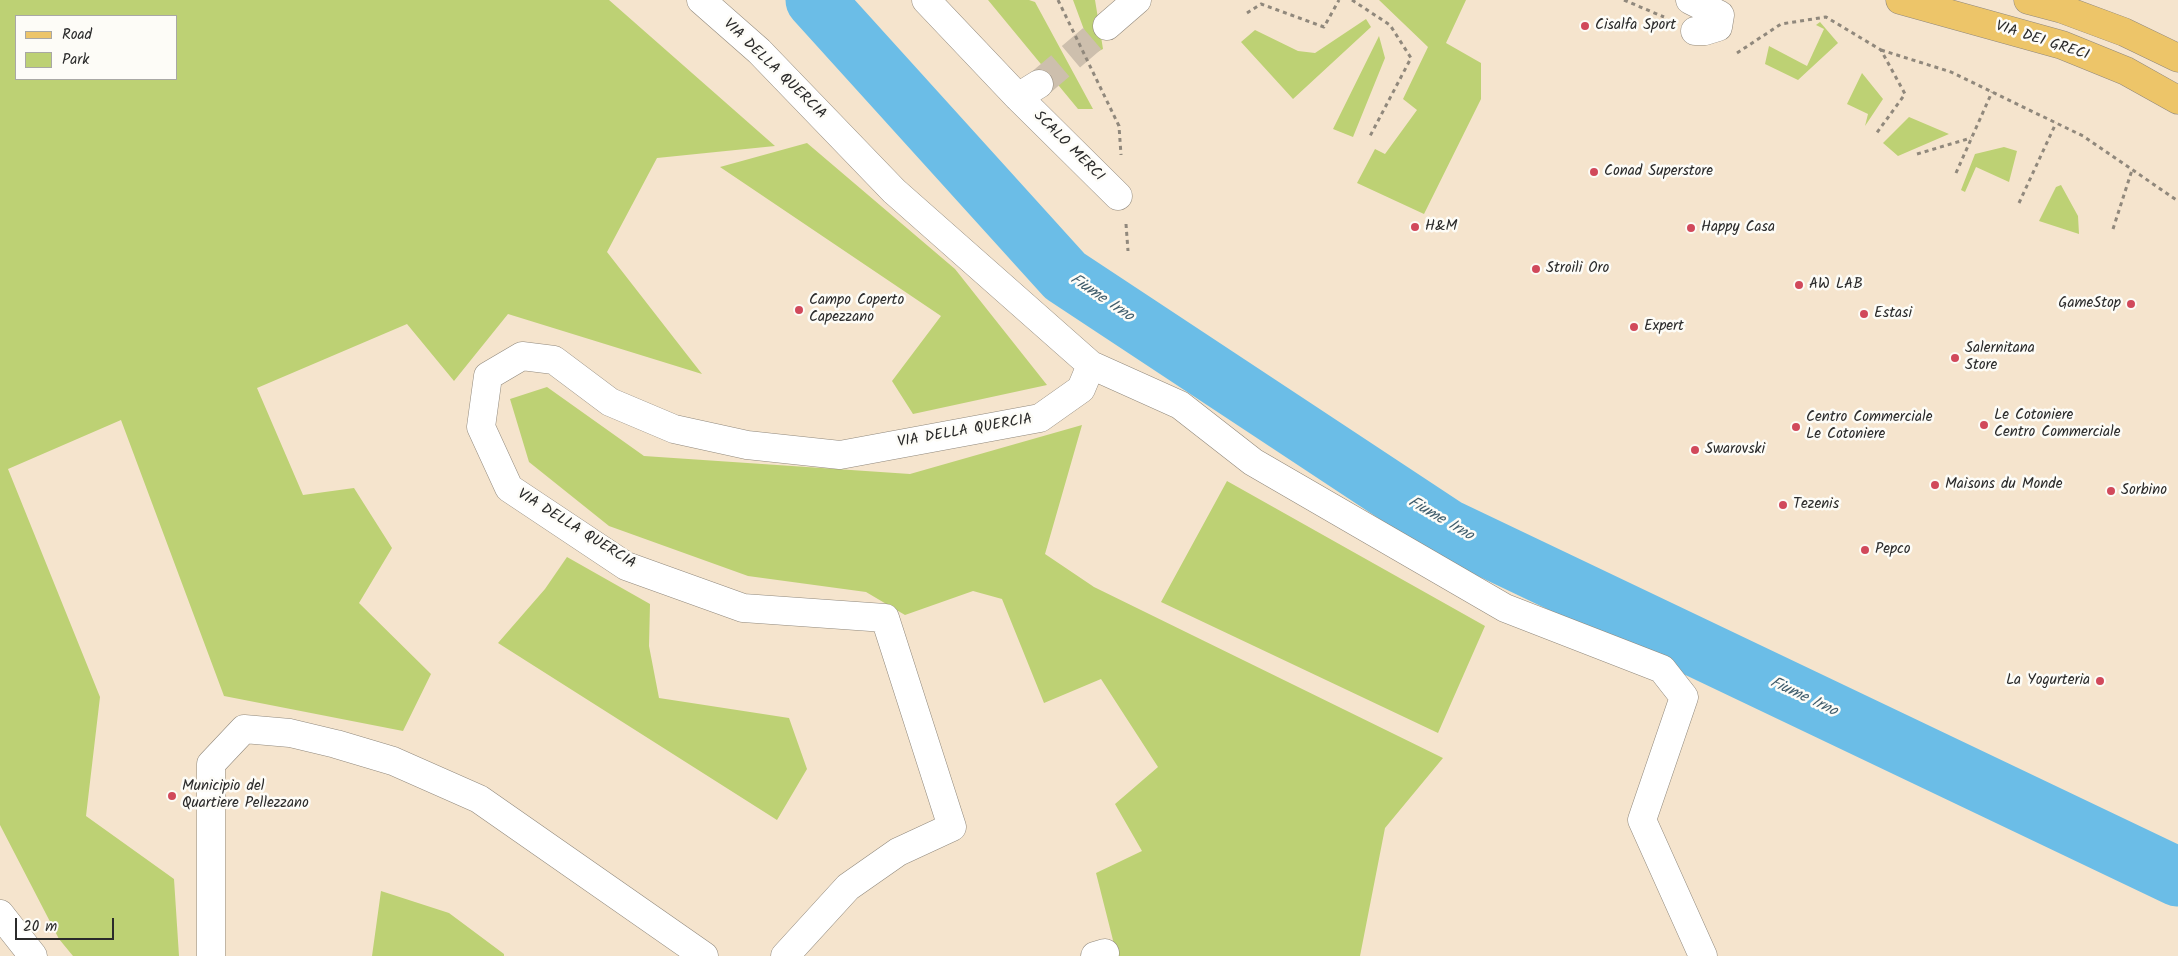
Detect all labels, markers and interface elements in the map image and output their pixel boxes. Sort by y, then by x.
legend [15,15,178,80]
street label: VIA DELLA QUERCIA [719,16,829,124]
place label: Cisalfa Sport [1595,17,1676,35]
street label: VIA DEI GRECI [1993,18,2091,66]
marker: Cisalfa Sport [1579,20,1591,32]
text: Road [62,23,92,47]
text: Park [62,48,89,72]
street label: SCALO MERCI [1029,108,1107,186]
place label: Conad Superstore [1604,163,1713,181]
marker: Conad Superstore [1588,166,1600,178]
place label: H&M [1425,218,1457,236]
place label: Happy Casa [1701,219,1775,237]
marker: H&M [1409,221,1421,233]
marker: Happy Casa [1685,222,1697,234]
place label: Stroili Oro [1546,260,1609,278]
marker: Stroili Oro [1530,263,1542,275]
water label: Fiume Irno [1066,271,1136,327]
place label: AW LAB [1809,276,1863,294]
marker: AW LAB [1793,279,1805,291]
place label: Campo Coperto Capezzano [809,292,904,327]
place label: GameStop [2058,295,2121,313]
marker: GameStop [2125,298,2137,310]
marker: Campo Coperto Capezzano [793,304,805,316]
place label: Estasi [1874,305,1912,323]
marker: Estasi [1858,308,1870,320]
place label: Expert [1644,318,1684,336]
marker: Expert [1628,321,1640,333]
place label: Salernitana Store [1965,340,2035,375]
marker: Salernitana Store [1949,352,1961,364]
place label: Le Cotoniere Centro Commerciale [1994,407,2120,442]
place label: Centro Commerciale Le Cotoniere [1806,409,1932,444]
street label: VIA DELLA QUERCIA [896,411,1034,453]
marker: Le Cotoniere Centro Commerciale [1978,419,1990,431]
marker: Centro Commerciale Le Cotoniere [1790,421,1802,433]
place label: Swarovski [1705,441,1765,459]
marker: Swarovski [1689,444,1701,456]
place label: Maisons du Monde [1945,476,2063,494]
marker: Maisons du Monde [1929,479,1941,491]
place label: Sorbino [2121,482,2167,500]
marker: Sorbino [2105,485,2117,497]
street label: VIA DELLA QUERCIA [513,486,639,574]
water label: Fiume Irno [1404,494,1476,546]
place label: Tezenis [1793,496,1839,514]
marker: Tezenis [1777,499,1789,511]
place label: Pepco [1875,541,1911,559]
marker: Pepco [1859,544,1871,556]
place label: La Yogurteria [2006,672,2090,690]
water label: Fiume Irno [1766,674,1840,722]
marker: La Yogurteria [2094,675,2106,687]
place label: Municipio del Quartiere Pellezzano [182,778,309,813]
marker: Municipio del Quartiere Pellezzano [166,790,178,802]
scale bar [18,908,116,940]
text: 20 m [23,915,57,939]

